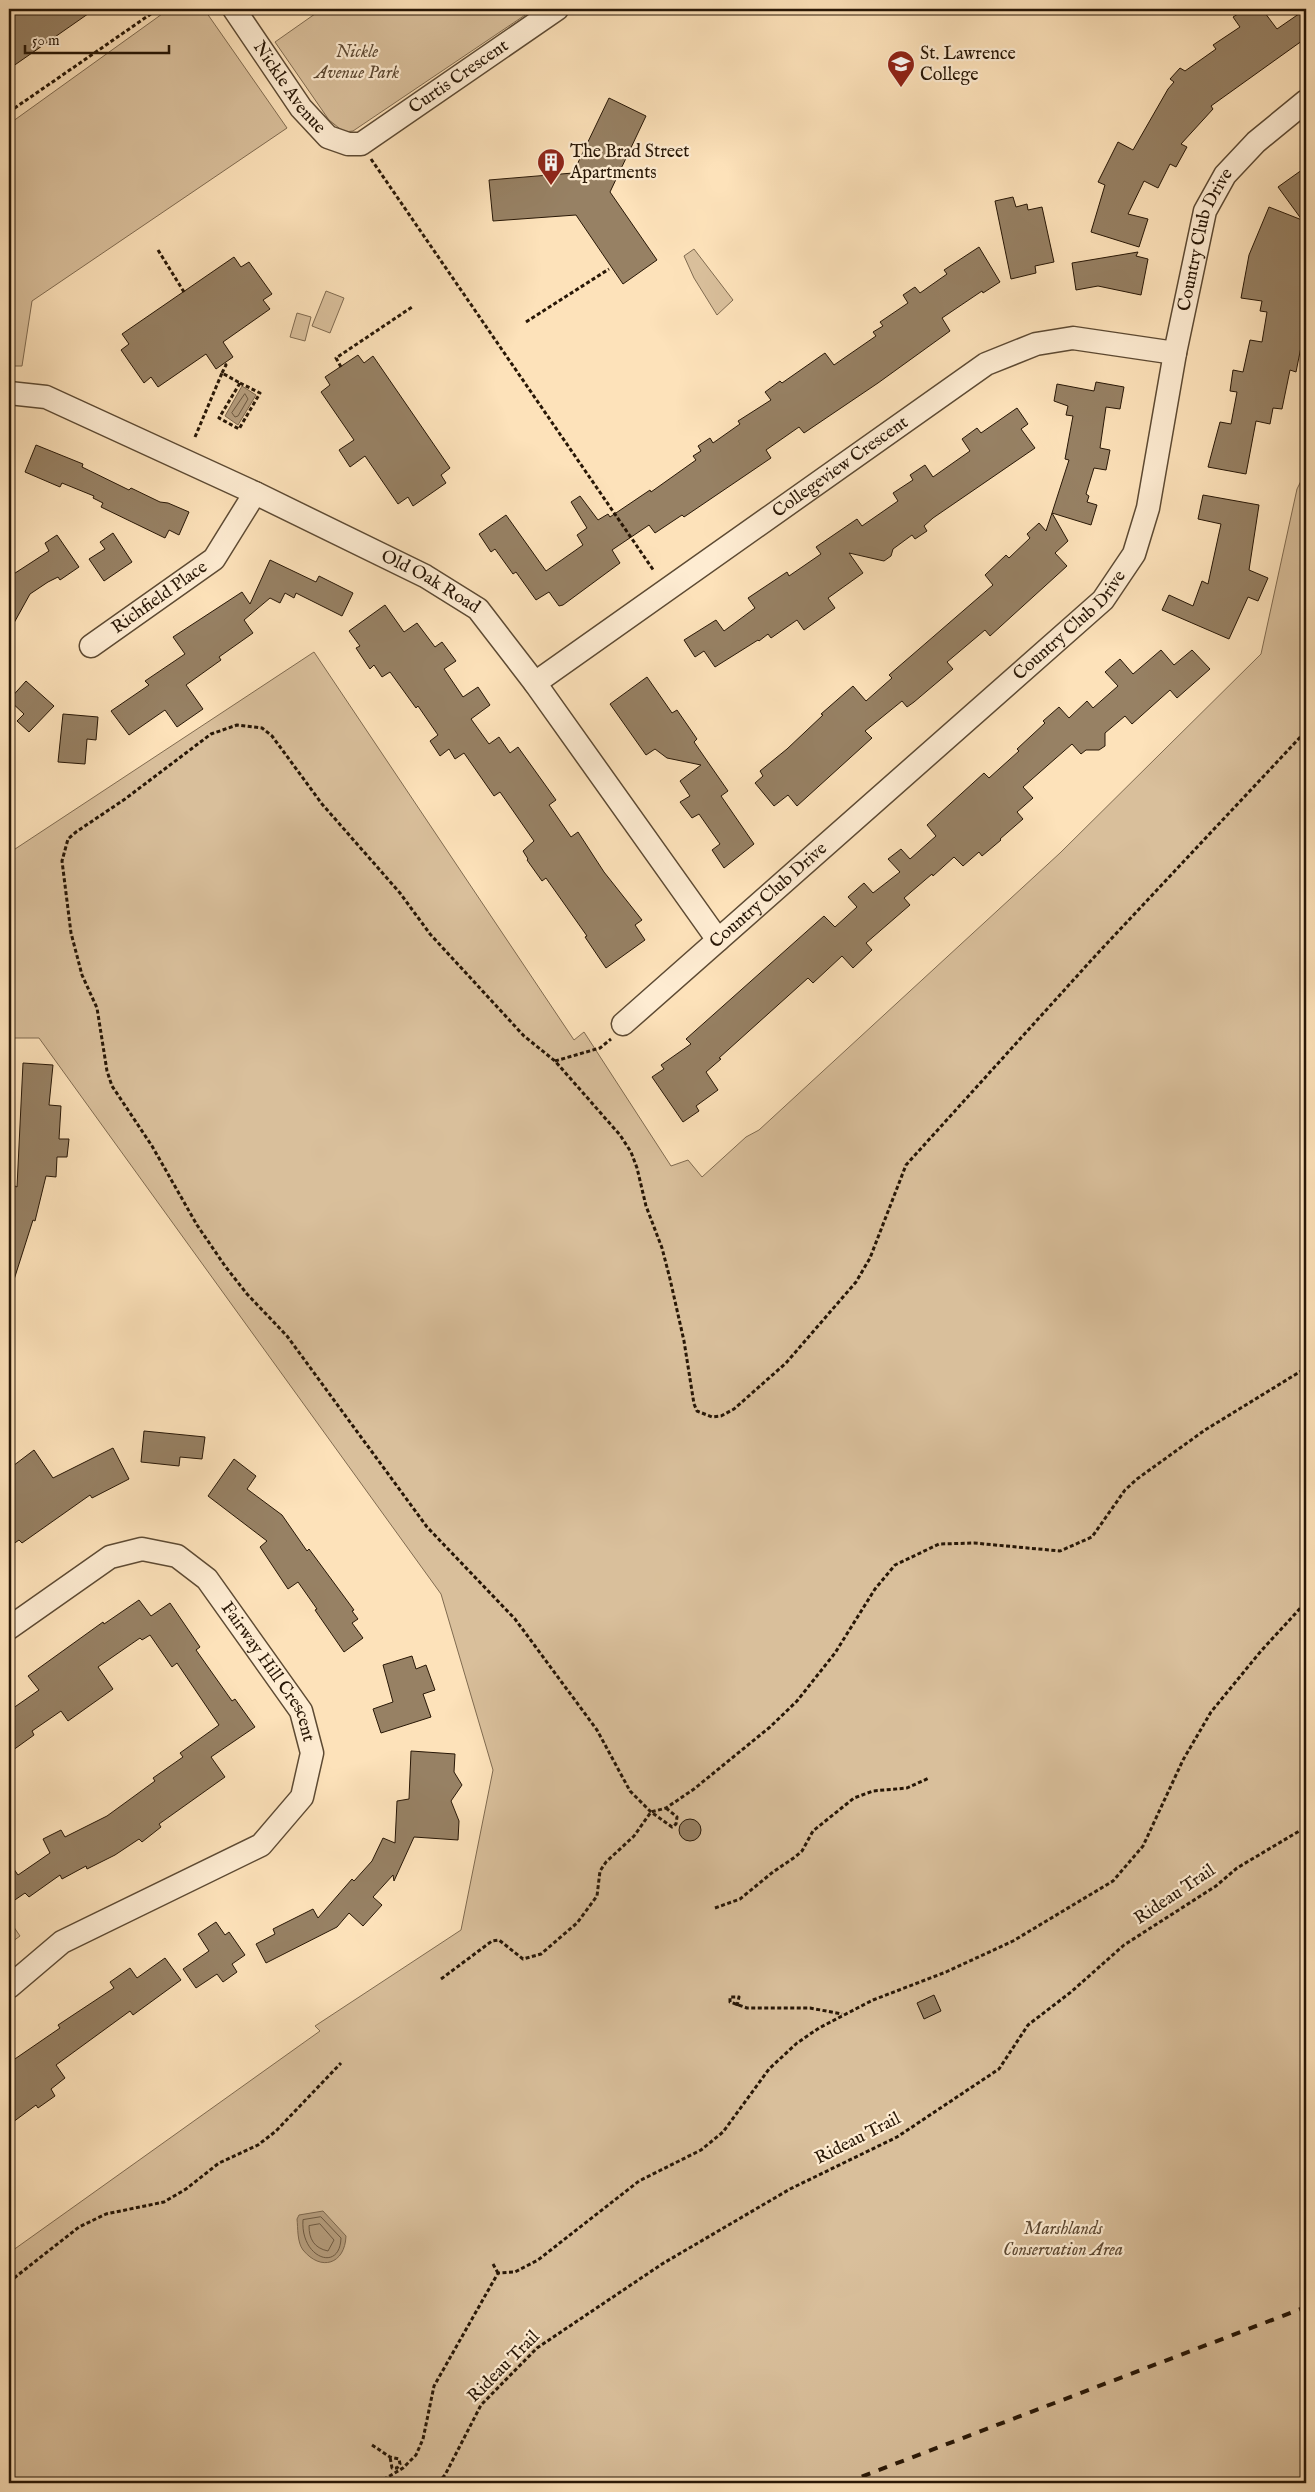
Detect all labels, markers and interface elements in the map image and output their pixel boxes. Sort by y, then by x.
scale bar [25,22,169,54]
text: 50 m [32,31,60,50]
street label: Curtis Crescent [404,34,513,119]
street label: Nickle Avenue [248,37,331,139]
park label: Nickle Avenue Park [313,41,399,85]
place label: St. Lawrence College [920,43,1016,87]
school or university icon: St. Lawrence College [886,49,916,88]
place label: The Brad Street Apartments [569,141,689,185]
building icon: The Brad Street Apartments [536,147,566,186]
street label: Country Club Drive [1173,163,1238,313]
street label: Collegeview Crescent [768,411,913,523]
street label: Old Oak Road [377,545,485,619]
street label: Richfield Place [107,556,212,639]
street label: Country Club Drive [1008,566,1131,686]
street label: Country Club Drive [705,837,832,954]
street label: Fairway Hill Crescent [216,1597,320,1744]
street label: Rideau Trail [1130,1859,1220,1931]
street label: Rideau Trail [811,2108,905,2170]
park label: Marshlands Conservation Area [1003,2218,1123,2262]
street label: Rideau Trail [463,2326,545,2408]

